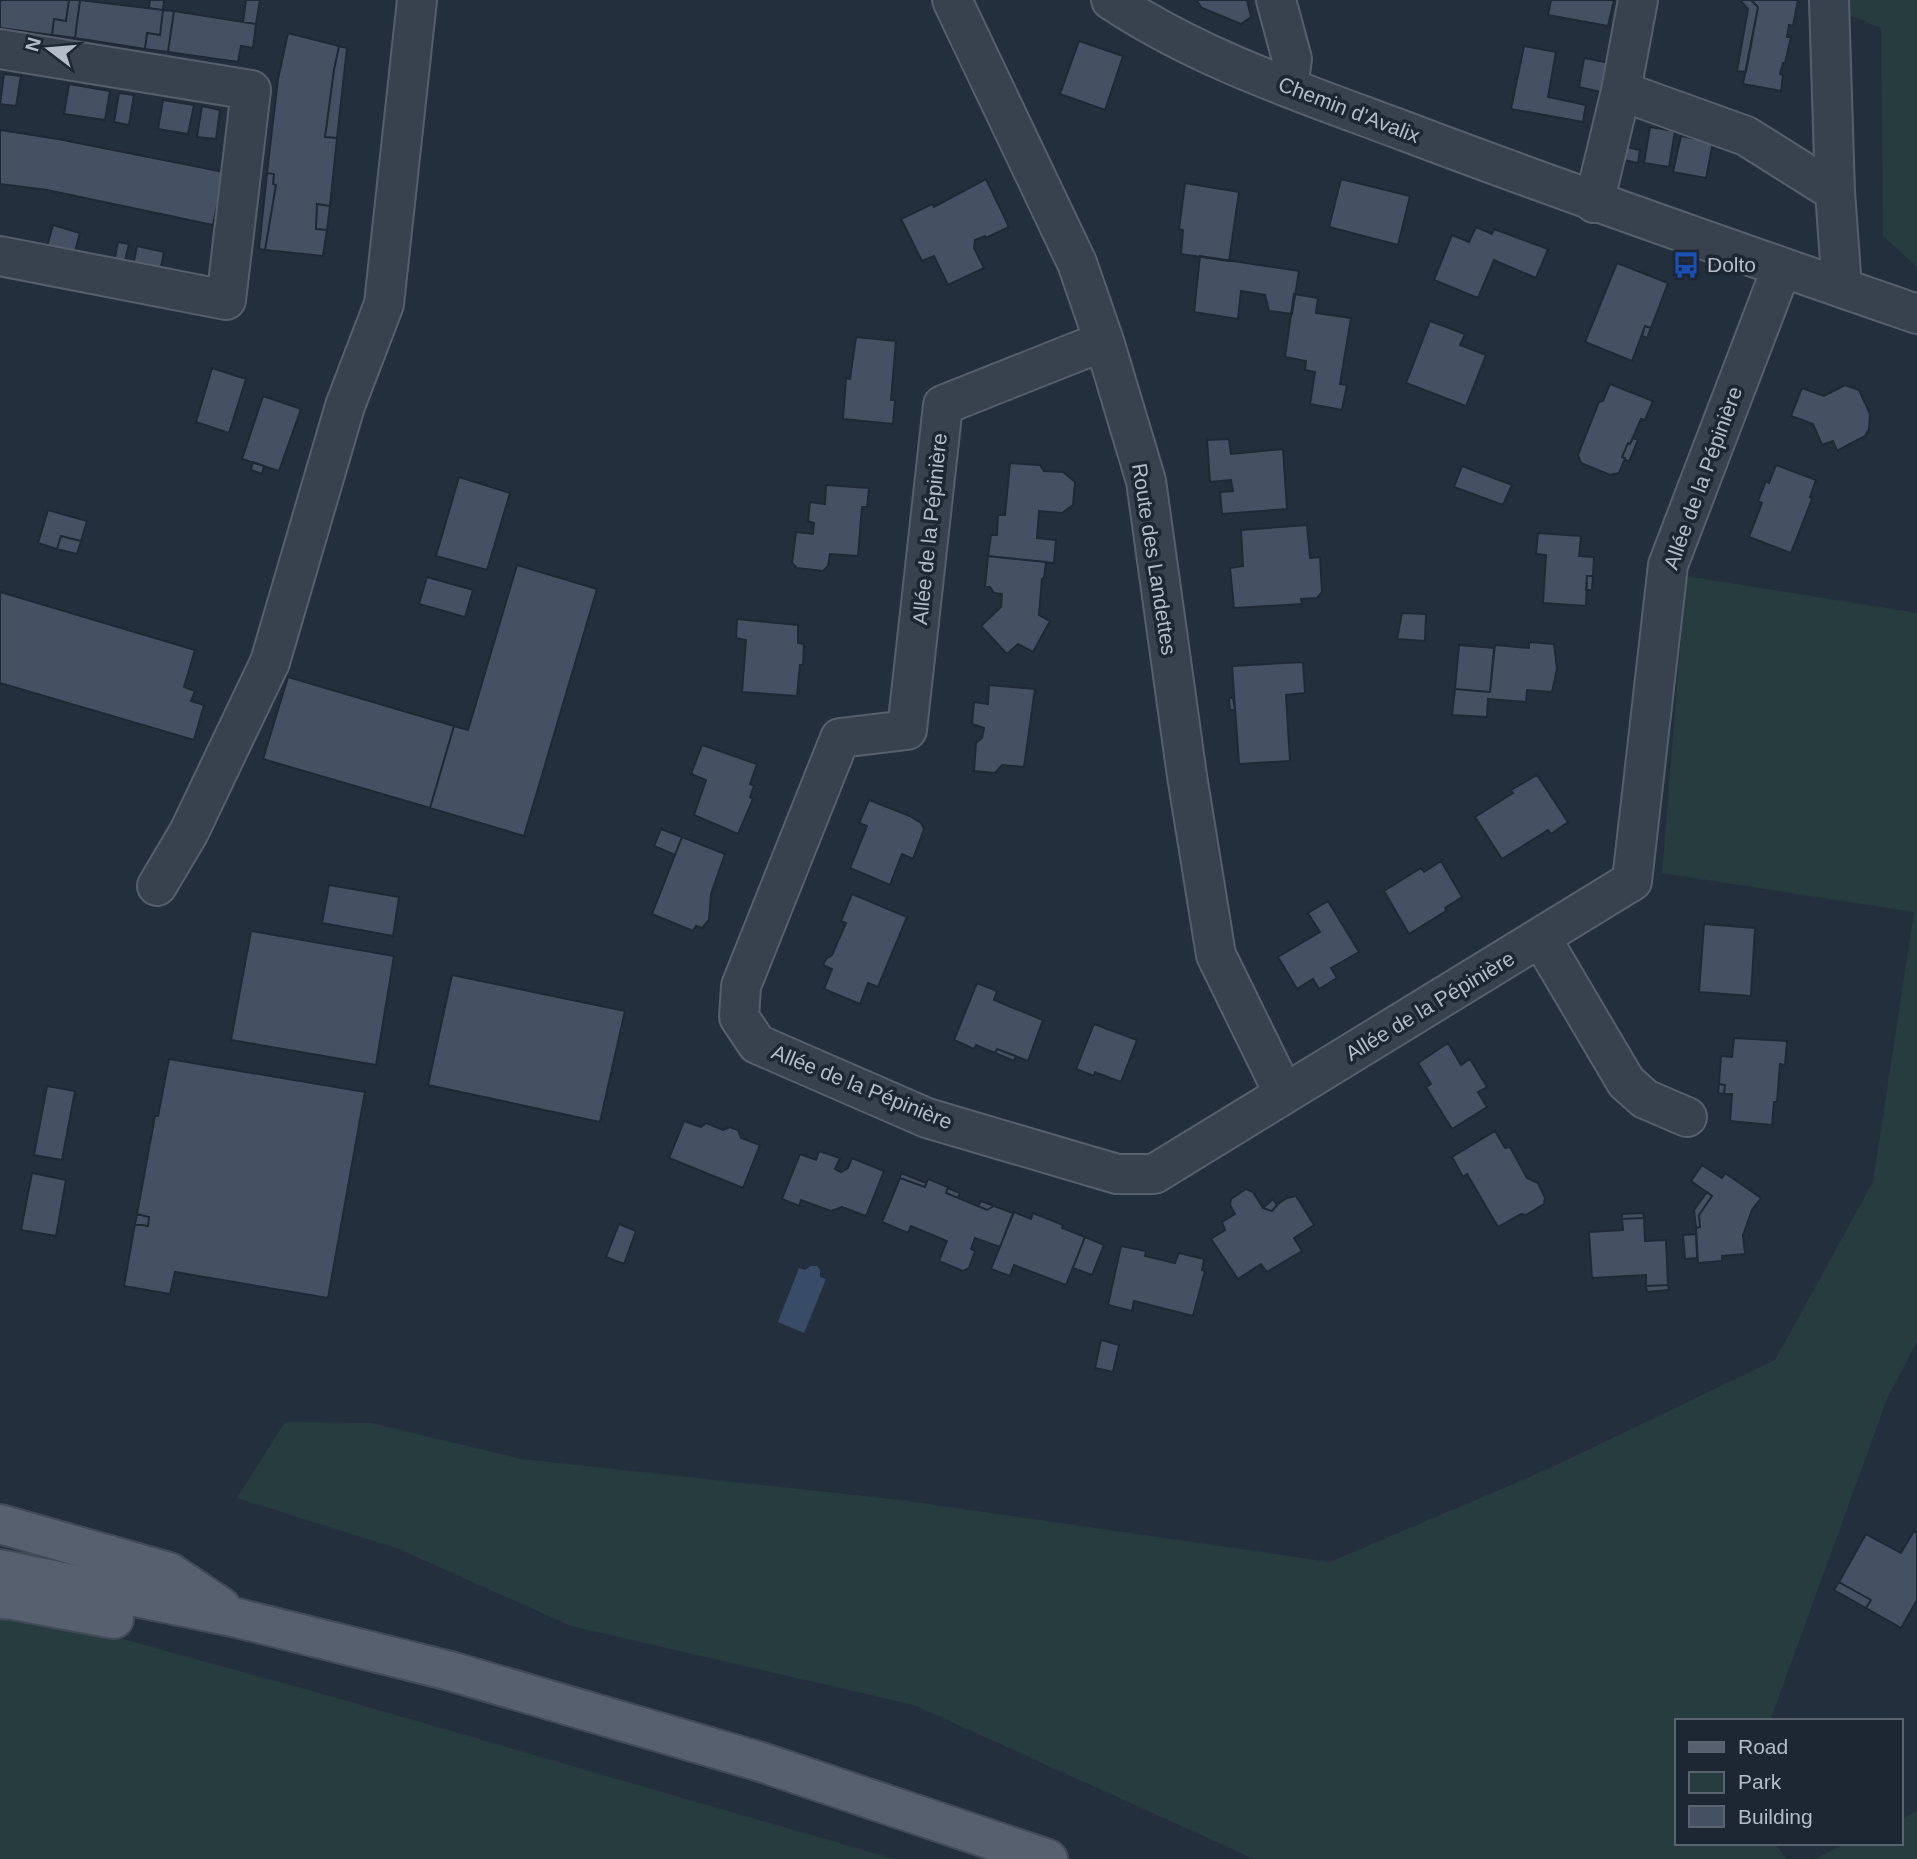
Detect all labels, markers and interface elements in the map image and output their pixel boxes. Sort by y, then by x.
north arrow [14,14,84,84]
text: N [21,35,45,54]
street label: Chemin d'Avalix [1275,72,1424,147]
bus stop icon: Dolto [1671,250,1701,280]
place label: Dolto [1707,253,1756,276]
street label: Allée de la Pépinière [1659,383,1746,572]
street label: Allée de la Pépinière [908,432,951,626]
street label: Route des Landettes [1128,461,1181,656]
street label: Allée de la Pépinière [1341,946,1518,1065]
street label: Allée de la Pépinière [769,1040,956,1133]
legend [1675,1719,1903,1845]
text: Road [1738,1735,1788,1758]
text: Park [1738,1770,1782,1793]
text: Building [1738,1805,1813,1828]

